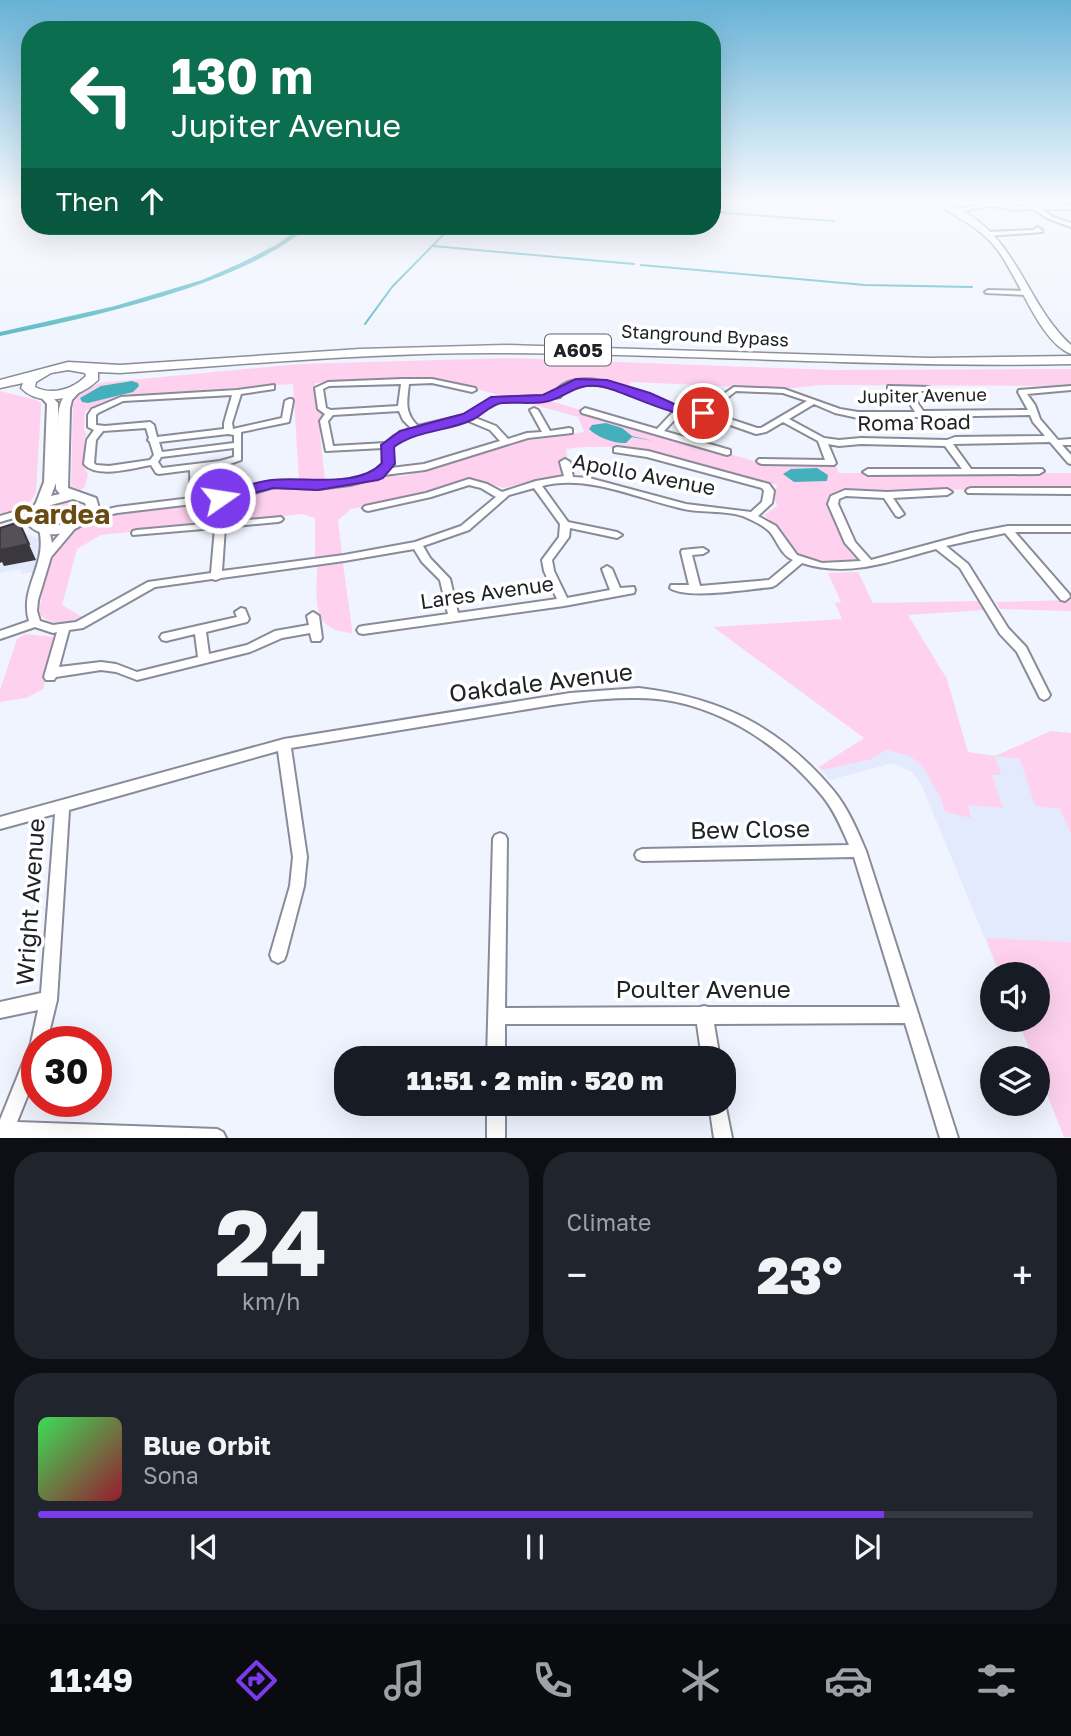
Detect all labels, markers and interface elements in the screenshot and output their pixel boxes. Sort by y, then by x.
text: 130 m [171,46,313,105]
icon: left [56,49,147,140]
text: Jupiter Avenue [171,106,401,144]
icon: ahead [133,182,171,220]
text: Then [56,186,119,217]
street label: Stanground Bypass [621,320,790,350]
road number: A605 [545,334,611,366]
pin [673,383,733,443]
street label: Jupiter Avenue [857,383,987,407]
icon: arrive [684,394,722,432]
street label: Roma Road [857,408,971,436]
street label: Apollo Avenue [571,447,718,501]
position arrow [183,461,257,535]
district label: Cardea [14,497,110,530]
street label: Lares Avenue [418,570,555,614]
street label: Oakdale Avenue [447,656,634,707]
street label: Bew Close [690,813,810,844]
street label: Wright Avenue [9,817,50,987]
map controls [980,962,1050,1116]
button: sound [980,962,1050,1032]
street label: Poulter Avenue [615,974,791,1003]
speed limit sign: 30 [21,1026,112,1117]
button: layers [980,1046,1050,1116]
text: 11:51 · 2 min · 520 m [407,1065,663,1096]
text: 24 [215,1187,327,1296]
text: Climate [567,1208,651,1236]
text: 23° [757,1243,842,1305]
text: − [567,1252,587,1297]
text: + [1012,1252,1033,1297]
text: km/h [242,1287,301,1315]
text: Blue Orbit [143,1430,271,1461]
text: Sona [143,1461,199,1489]
icon: previous [185,1528,223,1566]
icon: pause [516,1528,554,1566]
icon: next [848,1528,886,1566]
icon: directions [232,1656,281,1705]
icon: music [380,1656,429,1705]
icon: phone [528,1656,577,1705]
icon: climate [676,1656,725,1705]
icon: car [824,1656,873,1705]
icon: filters [972,1656,1021,1705]
text: 11:49 [50,1661,133,1699]

